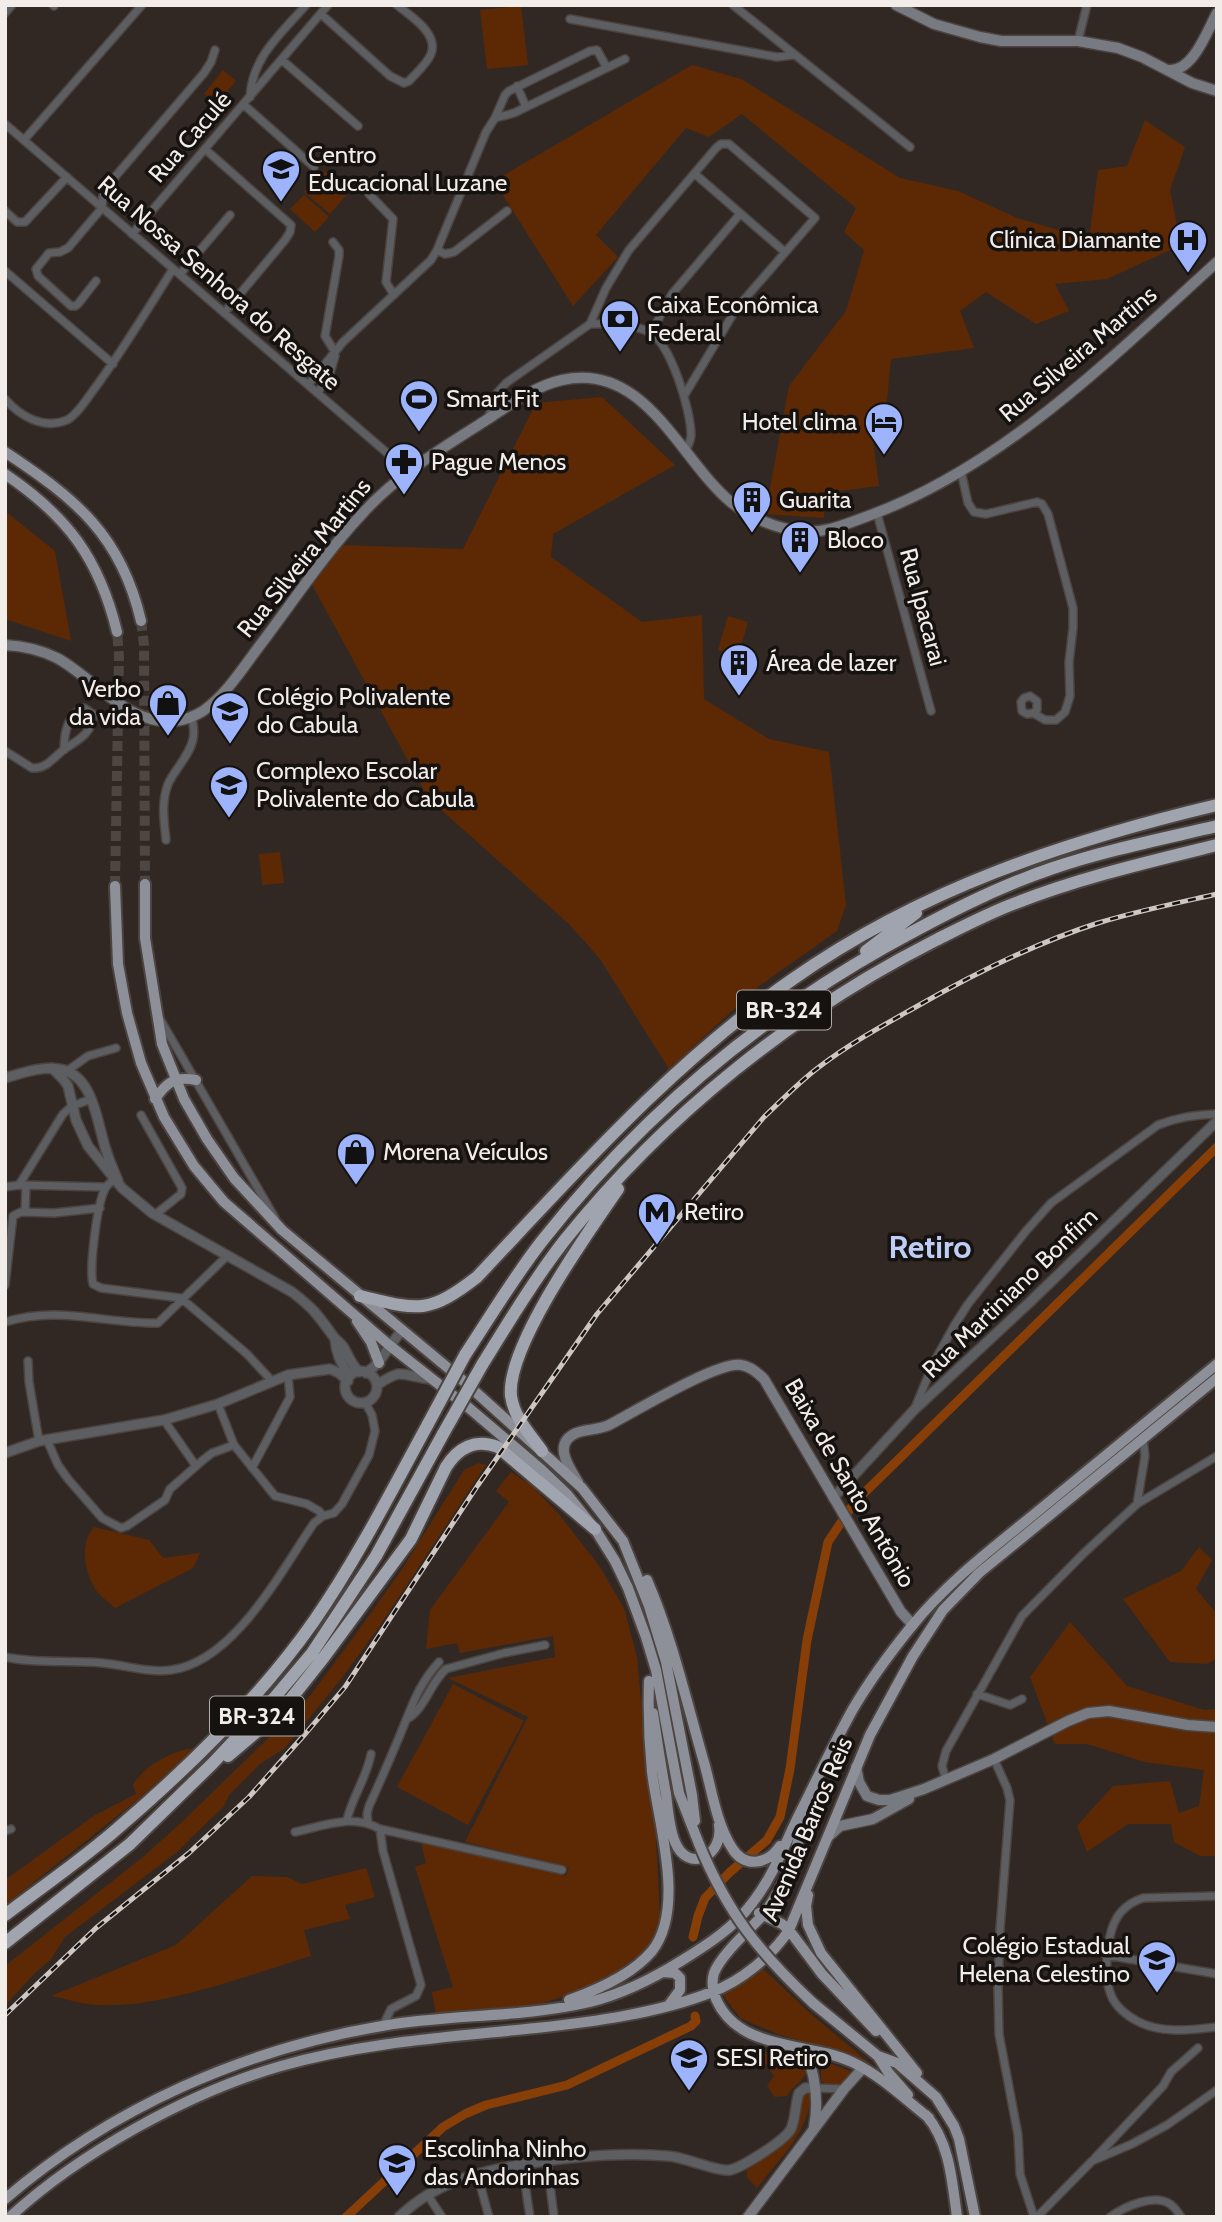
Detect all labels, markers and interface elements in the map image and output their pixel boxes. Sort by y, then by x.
street label: Rua Caculé [142,85,237,188]
place label: Centro Educacional Luzane [308,140,507,197]
school or university icon: Centro Educacional Luzane [260,148,302,203]
street label: Rua Nossa Senhora do Resgate [92,169,347,396]
hospital icon: Clínica Diamante [1167,219,1209,274]
place label: Clínica Diamante [989,225,1161,254]
street label: Rua Silveira Martins [993,279,1162,428]
place label: Caixa Econômica Federal [647,290,819,347]
bank icon: Caixa Econômica Federal [599,298,641,353]
sports icon: Smart Fit [398,378,440,433]
place label: Smart Fit [446,384,539,413]
hotel icon: Hotel clima [863,401,905,456]
place label: Hotel clima [742,407,857,436]
pharmacy icon: Pague Menos [383,441,425,496]
place label: Pague Menos [431,447,566,476]
street label: Rua Silveira Martins [231,472,377,643]
building icon: Guarita [731,479,773,534]
place label: Guarita [779,485,852,514]
building icon: Bloco [779,519,821,574]
place label: Bloco [827,525,884,554]
street label: Rua Ipacarai [894,545,953,669]
building icon: Área de lazer [718,642,760,697]
place label: Área de lazer [766,648,897,677]
place label: Verbo da vida [69,674,141,731]
shop icon: Verbo da vida [147,682,189,737]
place label: Colégio Polivalente do Cabula [257,682,450,739]
school or university icon: Colégio Polivalente do Cabula [209,690,251,745]
place label: Complexo Escolar Polivalente do Cabula [256,756,475,813]
school or university icon: Complexo Escolar Polivalente do Cabula [208,764,250,819]
road number: BR-324 [737,990,831,1030]
shop icon: Morena Veículos [335,1131,377,1186]
place label: Morena Veículos [383,1137,548,1166]
metro station icon: Retiro [636,1191,678,1246]
place label: Retiro [684,1197,744,1226]
street label: Rua Martiniano Bonfim [916,1202,1103,1384]
district label: Retiro [888,1227,972,1266]
street label: Baixa de Santo Antônio [779,1373,922,1592]
road number: BR-324 [210,1696,304,1736]
street label: Avenida Barros Reis [755,1732,858,1925]
place label: Colégio Estadual Helena Celestino [959,1931,1130,1988]
school or university icon: Colégio Estadual Helena Celestino [1136,1939,1178,1994]
school or university icon: SESI Retiro [668,2037,710,2092]
place label: SESI Retiro [716,2043,829,2072]
place label: Escolinha Ninho das Andorinhas [424,2134,587,2191]
school or university icon: Escolinha Ninho das Andorinhas [376,2142,418,2197]

